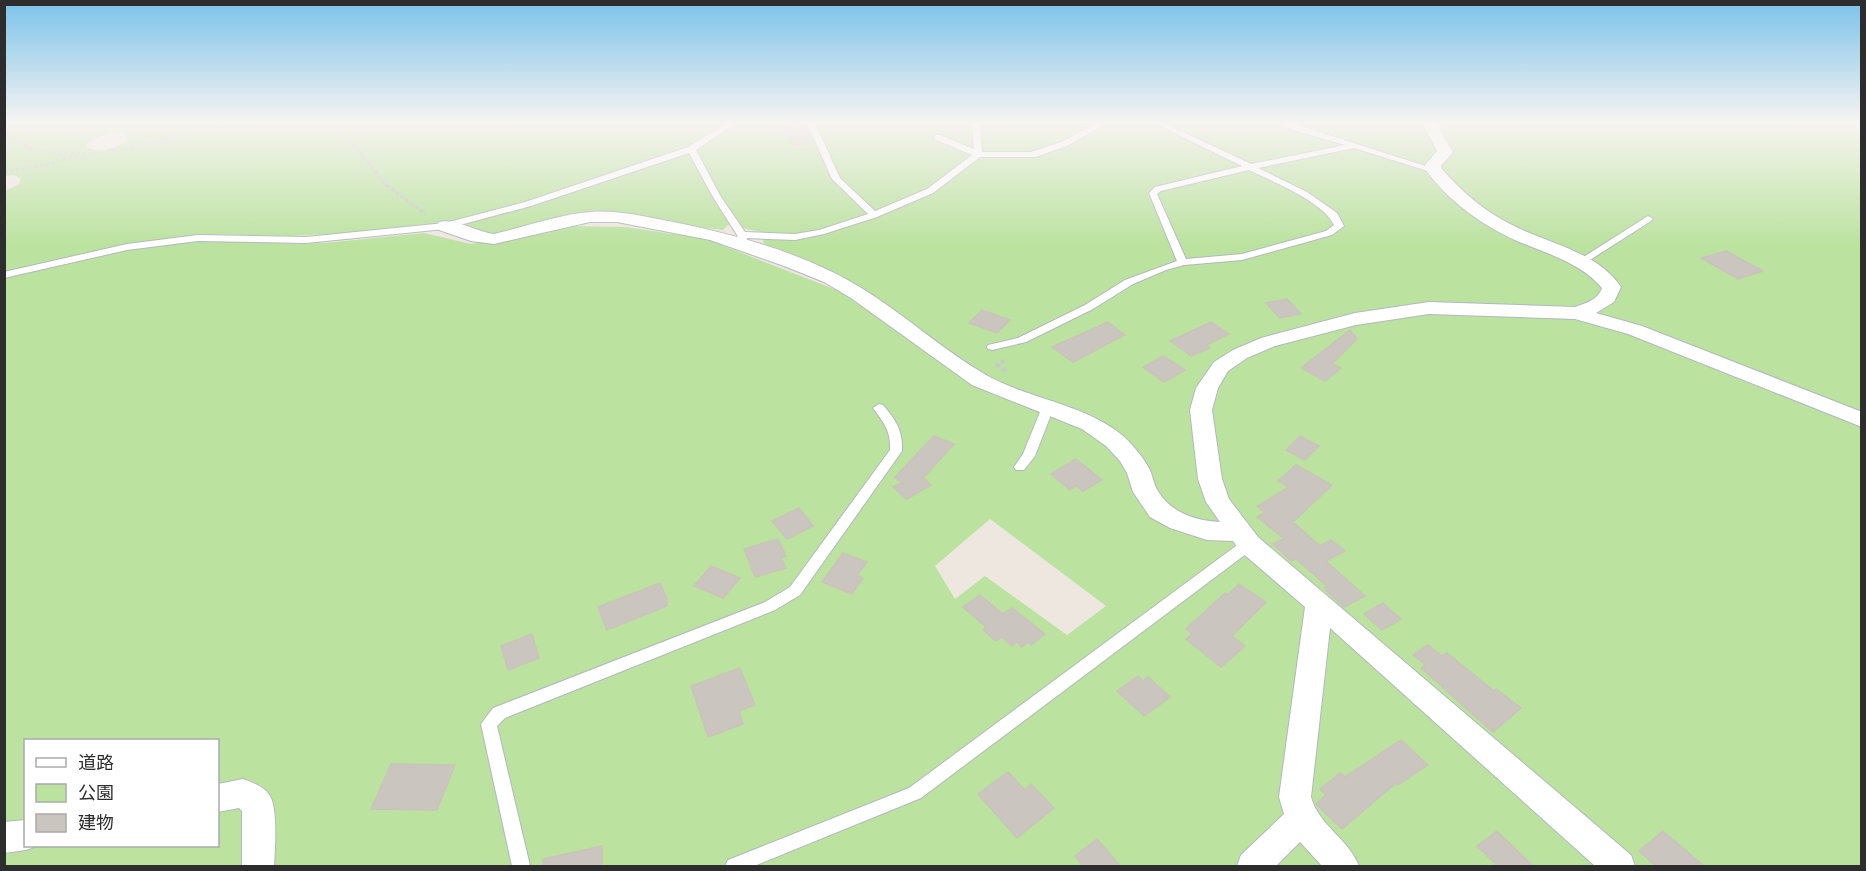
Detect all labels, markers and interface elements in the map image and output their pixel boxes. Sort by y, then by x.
legend [24,739,219,847]
text: 道路 [78,751,114,774]
text: 公園 [78,781,114,804]
text: 建物 [78,811,114,834]

